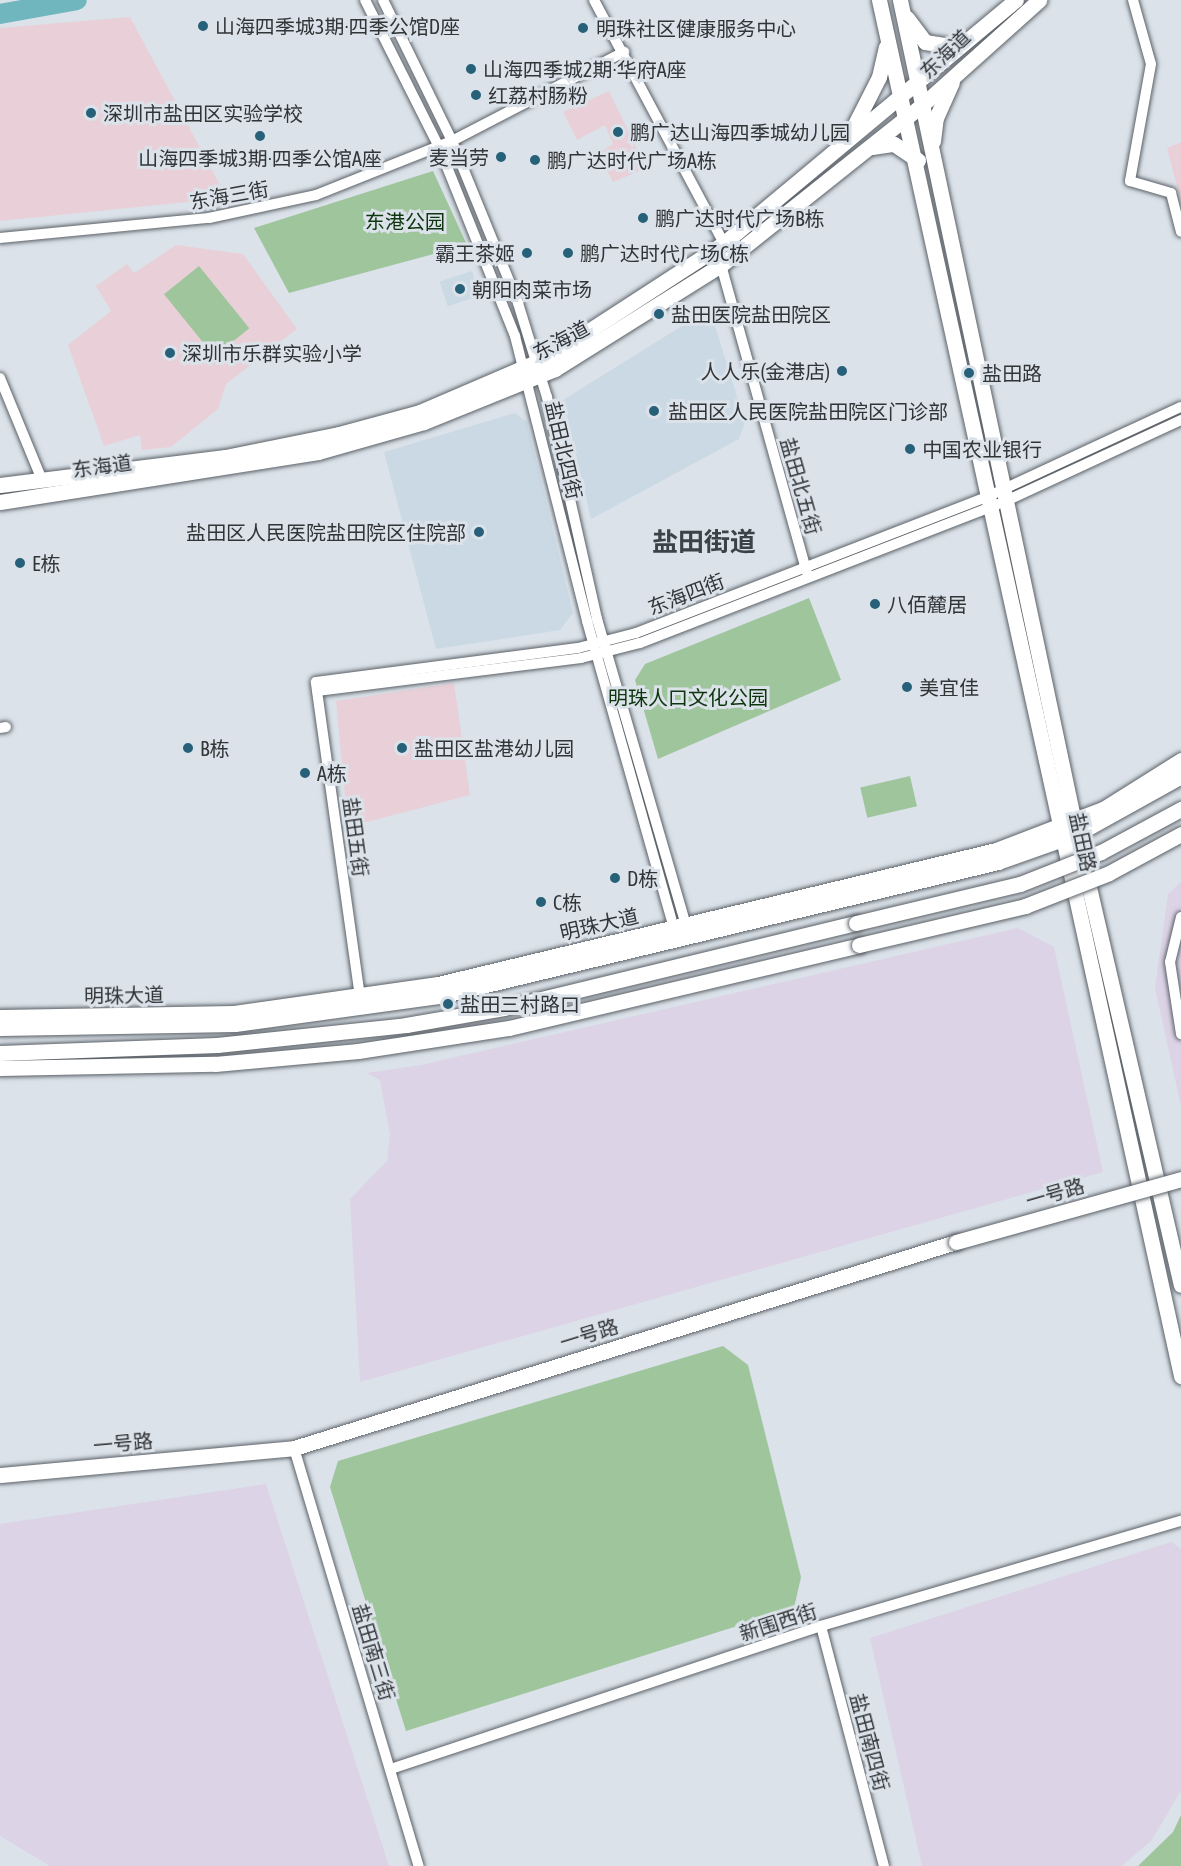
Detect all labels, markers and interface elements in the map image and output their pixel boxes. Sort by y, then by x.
place label: 山海四季城3期·四季公馆D座 [215,14,460,38]
place label: 明珠社区健康服务中心 [596,16,796,40]
marker: 山海四季城3期·四季公馆D座 [196,19,210,33]
marker: 明珠社区健康服务中心 [574,19,592,37]
street label: 东海道 [915,25,975,83]
place label: 山海四季城2期·华府A座 [483,57,686,81]
marker: 山海四季城2期·华府A座 [464,62,478,76]
place label: 红荔村肠粉 [488,83,588,107]
marker: 红荔村肠粉 [469,88,483,102]
place label: 深圳市盐田区实验学校 [103,101,303,125]
marker: 深圳市盐田区实验学校 [84,106,98,120]
place label: 鹏广达山海四季城幼儿园 [630,120,850,144]
marker: 鹏广达山海四季城幼儿园 [611,125,625,139]
marker: 山海四季城3期·四季公馆A座 [253,129,267,143]
place label: 麦当劳 [429,145,489,169]
place label: 山海四季城3期·四季公馆A座 [138,146,382,170]
place label: 鹏广达时代广场A栋 [547,148,717,172]
marker: 麦当劳 [494,150,508,164]
marker: 鹏广达时代广场A栋 [528,153,542,167]
street label: 东海三街 [188,176,270,214]
place label: 鹏广达时代广场B栋 [655,206,824,230]
park label: 东港公园 [365,209,445,233]
marker: 鹏广达时代广场B栋 [636,211,650,225]
place label: 霸王茶姬 [435,241,515,265]
place label: 鹏广达时代广场C栋 [580,241,749,265]
marker: 霸王茶姬 [520,246,534,260]
marker: 鹏广达时代广场C栋 [561,246,575,260]
place label: 朝阳肉菜市场 [472,277,592,301]
marker: 朝阳肉菜市场 [453,282,467,296]
place label: 盐田医院盐田院区 [671,302,831,326]
marker: 盐田医院盐田院区 [652,307,666,321]
street label: 东海道 [529,315,593,365]
place label: 深圳市乐群实验小学 [182,341,362,365]
marker: 深圳市乐群实验小学 [163,346,177,360]
place label: 人人乐(金港店) [700,359,830,383]
place label: 盐田路 [982,361,1042,385]
marker: 人人乐(金港店) [835,364,849,378]
marker: 盐田路 [960,364,978,382]
street label: 盐田北四街 [541,399,587,501]
place label: 盐田区人民医院盐田院区门诊部 [668,399,948,423]
marker: 盐田区人民医院盐田院区门诊部 [645,402,663,420]
street label: 盐田北五街 [776,435,826,537]
place label: 中国农业银行 [922,437,1042,461]
marker: 中国农业银行 [903,442,917,456]
street label: 东海道 [71,450,133,482]
place label: 盐田区人民医院盐田院区住院部 [186,520,466,544]
marker: 盐田区人民医院盐田院区住院部 [470,523,488,541]
district label: 盐田街道 [652,527,756,559]
place label: E栋 [32,551,61,575]
marker: E栋 [13,556,27,570]
street label: 东海四街 [644,568,728,620]
place label: 八佰麓居 [887,592,967,616]
marker: 八佰麓居 [868,597,882,611]
place label: 美宜佳 [919,675,979,699]
marker: 美宜佳 [900,680,914,694]
park label: 明珠人口文化公园 [608,685,768,709]
place label: B栋 [200,736,229,760]
place label: 盐田区盐港幼儿园 [414,736,574,760]
marker: B栋 [181,741,195,755]
marker: 盐田区盐港幼儿园 [395,741,409,755]
place label: A栋 [317,761,347,785]
marker: A栋 [298,766,312,780]
street label: 盐田五街 [339,796,373,878]
street label: 盐田路 [1065,810,1101,874]
place label: D栋 [627,866,658,890]
marker: D栋 [608,871,622,885]
place label: C栋 [553,890,582,914]
marker: C栋 [534,895,548,909]
street label: 明珠大道 [557,903,641,945]
street label: 明珠大道 [84,982,164,1008]
place label: 盐田三村路口 [460,992,580,1016]
marker: 盐田三村路口 [441,997,455,1011]
street label: 一号路 [1023,1173,1087,1213]
street label: 一号路 [557,1314,621,1354]
street label: 一号路 [92,1428,154,1458]
street label: 新围西街 [736,1598,820,1646]
street label: 盐田南三街 [348,1601,400,1703]
street label: 盐田南四街 [845,1691,895,1793]

